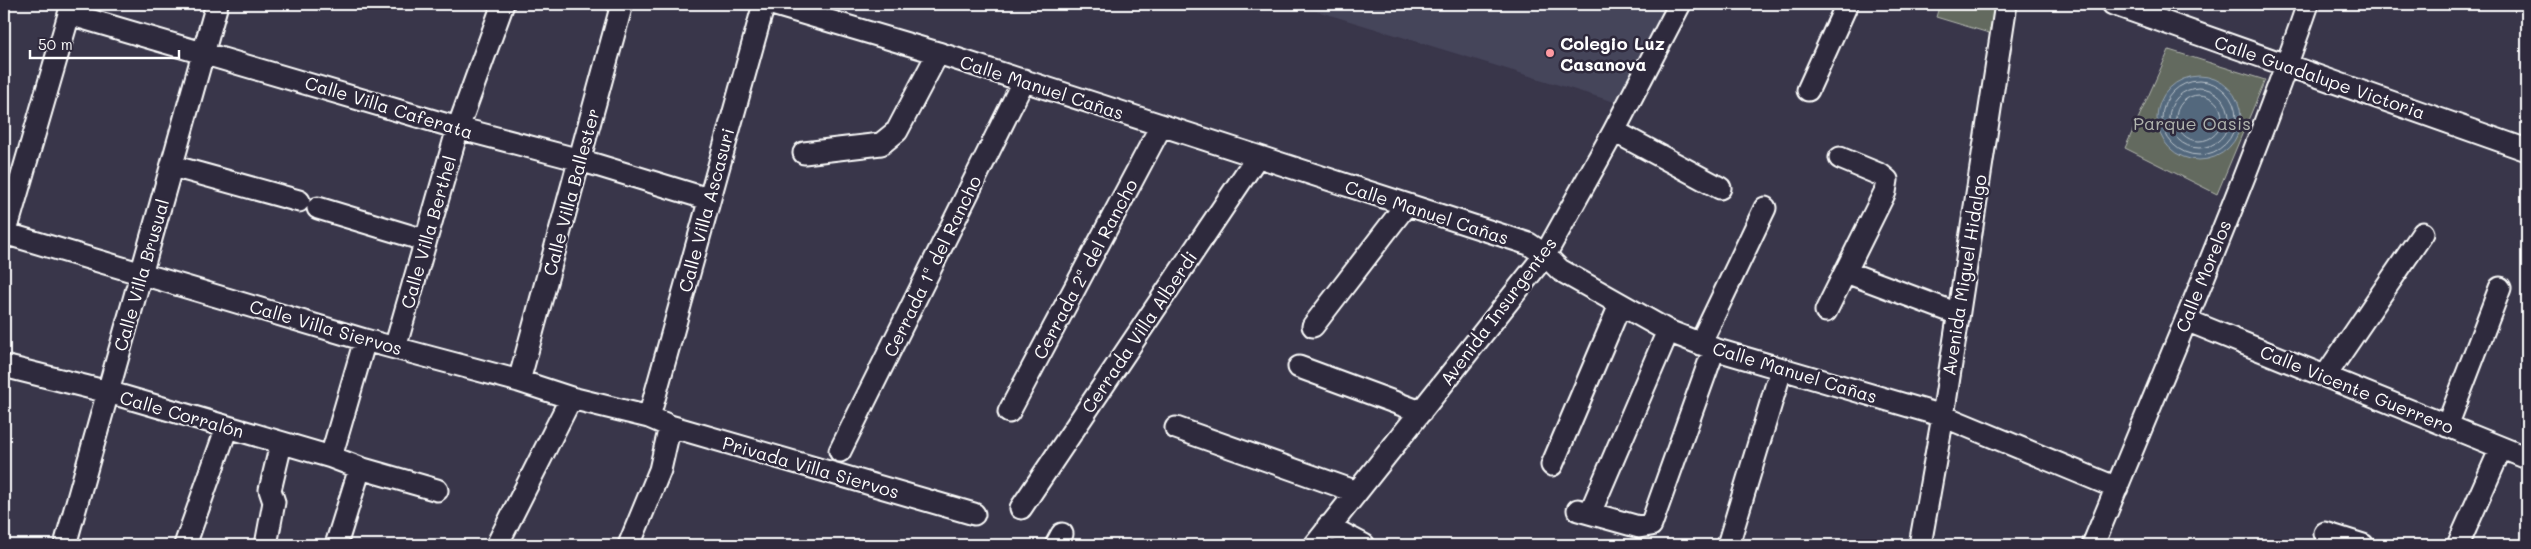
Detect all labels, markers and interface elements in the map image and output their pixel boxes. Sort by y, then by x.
scale bar [30,28,179,60]
street label: Calle Guadalupe Victoria [2211,30,2429,124]
place label: Colegio Luz Casanova [1560,31,1665,76]
text: 50 m [38,34,73,54]
marker: Colegio Luz Casanova [1544,47,1556,59]
street label: Calle Manuel Cañas [957,49,1127,125]
street label: Calle Villa Caferata [302,70,476,144]
street label: Calle Villa Ballester [537,106,605,278]
park label: Parque Oasis [2133,111,2251,135]
street label: Calle Villa Ascasuri [673,125,739,295]
street label: Calle Villa Berthel [395,153,461,311]
street label: Cerrada 1ª del Rancho [878,171,987,361]
street label: Avenida Miguel Hidalgo [1936,172,1992,377]
street label: Cerrada 2ª del Rancho [1027,174,1143,363]
street label: Calle Manuel Cañas [1342,174,1512,250]
street label: Calle Villa Brusual [108,196,174,354]
street label: Calle Morelos [2170,216,2236,336]
street label: Avenida Insurgentes [1434,232,1562,390]
street label: Cerrada Villa Alberdi [1076,246,1202,418]
street label: Calle Villa Siervos [247,294,405,360]
street label: Calle Manuel Cañas [1710,336,1880,408]
street label: Calle Vicente Guerrero [2257,339,2458,439]
street label: Calle Corralón [117,385,247,443]
street label: Privada Villa Siervos [720,430,902,504]

